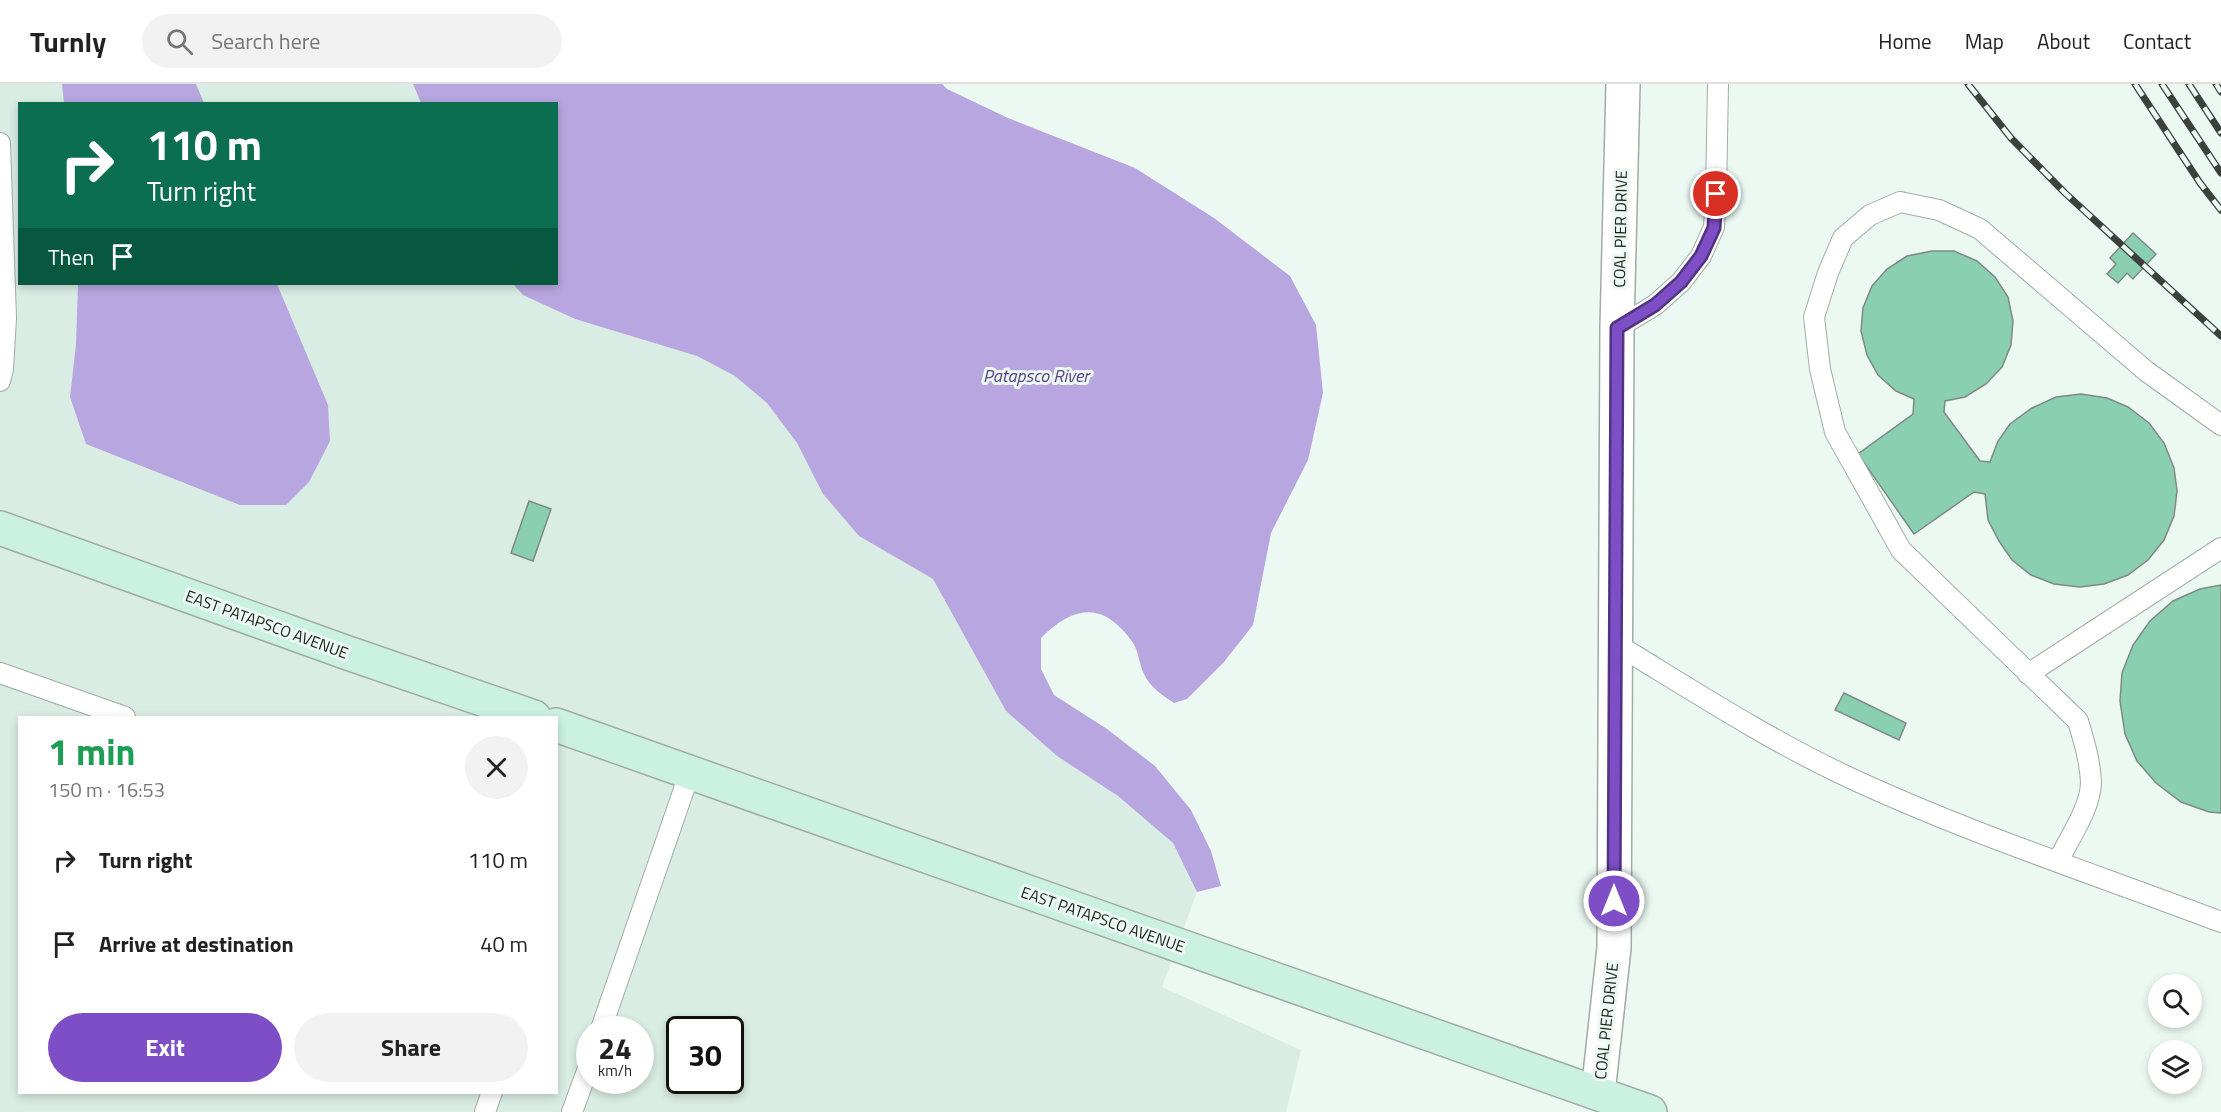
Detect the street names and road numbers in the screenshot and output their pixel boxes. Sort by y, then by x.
street label: COAL PIER DRIVE [1607,170,1633,288]
street label: EAST PATAPSCO AVENUE [182,583,352,665]
street label: EAST PATAPSCO AVENUE [1018,880,1188,958]
street label: COAL PIER DRIVE [1588,961,1624,1081]

